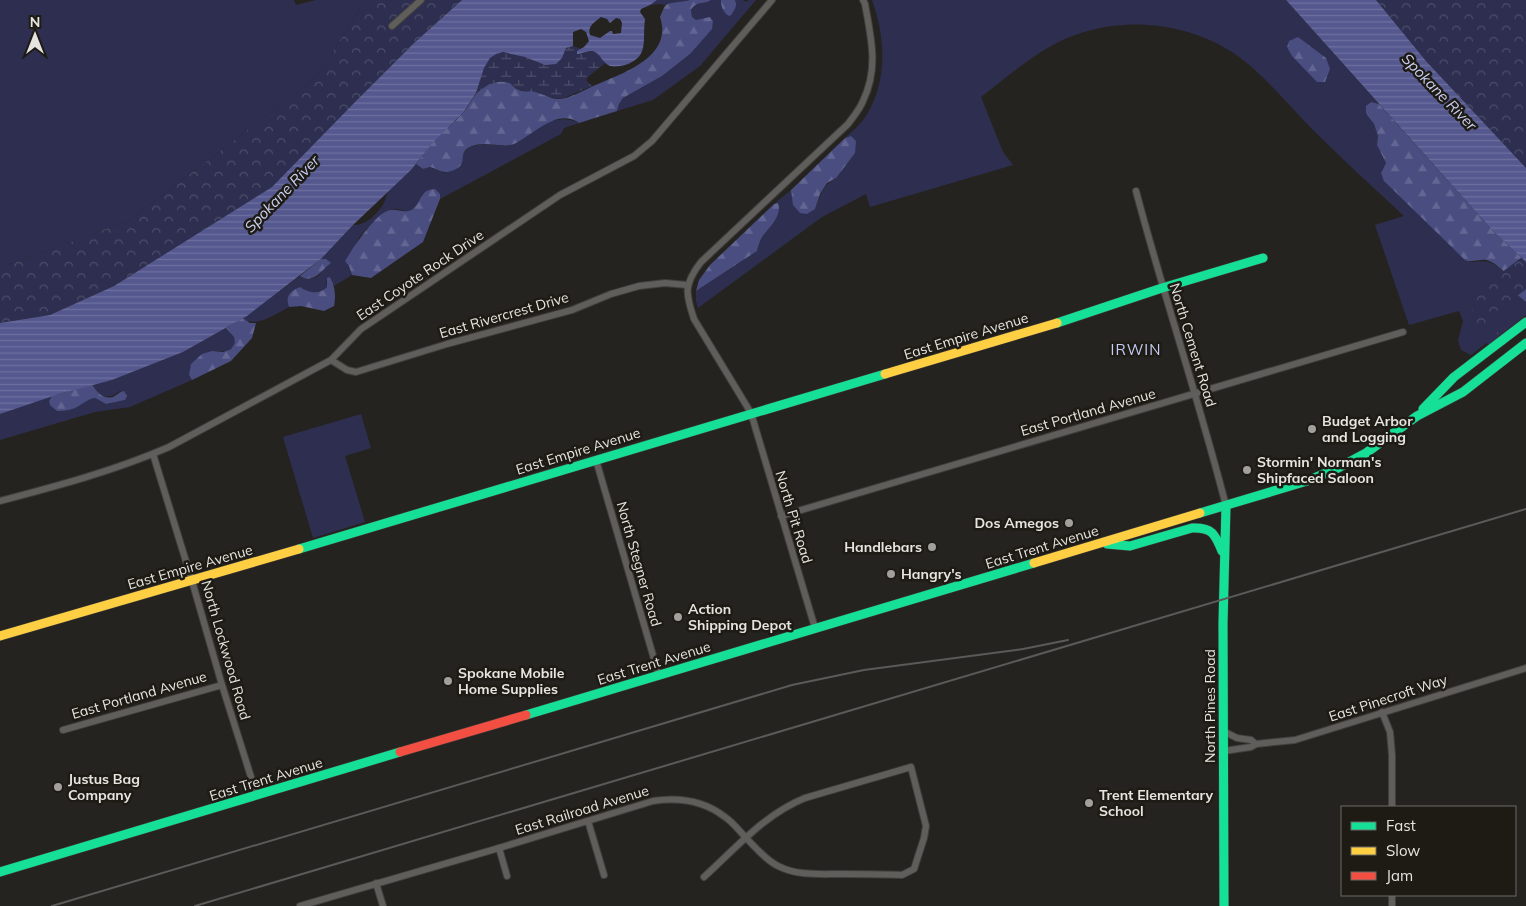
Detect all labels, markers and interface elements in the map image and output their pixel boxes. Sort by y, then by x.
north arrow [10,10,60,60]
text: N [30,13,40,31]
water label: Spokane River [1398,49,1481,135]
water label: Spokane River [240,151,324,236]
street label: East Coyote Rock Drive [353,226,487,324]
street label: North Cement Road [1166,281,1220,409]
street label: East Rivercrest Drive [437,288,571,342]
street label: East Empire Avenue [902,308,1030,364]
district label: IRWIN [1111,340,1161,359]
street label: East Portland Avenue [1018,384,1158,440]
place label: Budget Arbor and Logging [1322,412,1413,446]
street label: East Empire Avenue [514,423,642,479]
marker: Budget Arbor and Logging [1306,423,1318,435]
place label: Stormin' Norman's Shipfaced Saloon [1257,453,1381,487]
marker: Stormin' Norman's Shipfaced Saloon [1241,464,1253,476]
street label: North Pit Road [771,468,817,566]
street label: North Stegner Road [613,499,665,629]
place label: Dos Amegos [974,514,1059,532]
marker: Dos Amegos [1063,517,1075,529]
street label: East Trent Avenue [983,521,1101,573]
place label: Handlebars [844,538,922,556]
street label: East Empire Avenue [125,541,255,593]
marker: Handlebars [926,541,938,553]
place label: Hangry's [901,565,962,583]
marker: Hangry's [885,568,897,580]
street label: North Lockwood Road [197,578,255,722]
place label: Action Shipping Depot [688,600,792,634]
marker: Action Shipping Depot [672,611,684,623]
street label: East Trent Avenue [595,637,713,689]
street label: North Pines Road [1201,649,1219,763]
place label: Spokane Mobile Home Supplies [458,664,565,698]
street label: East Portland Avenue [69,667,209,723]
street label: East Pinecroft Way [1326,670,1450,726]
marker: Spokane Mobile Home Supplies [442,675,454,687]
street label: East Trent Avenue [207,753,325,805]
place label: Justus Bag Company [68,770,140,804]
marker: Justus Bag Company [52,781,64,793]
street label: East Railroad Avenue [513,781,651,839]
place label: Trent Elementary School [1099,786,1213,820]
marker: Trent Elementary School [1083,797,1095,809]
legend [1341,806,1516,896]
text: Fast [1386,816,1416,835]
text: Slow [1386,841,1420,860]
text: Jam [1386,866,1413,885]

